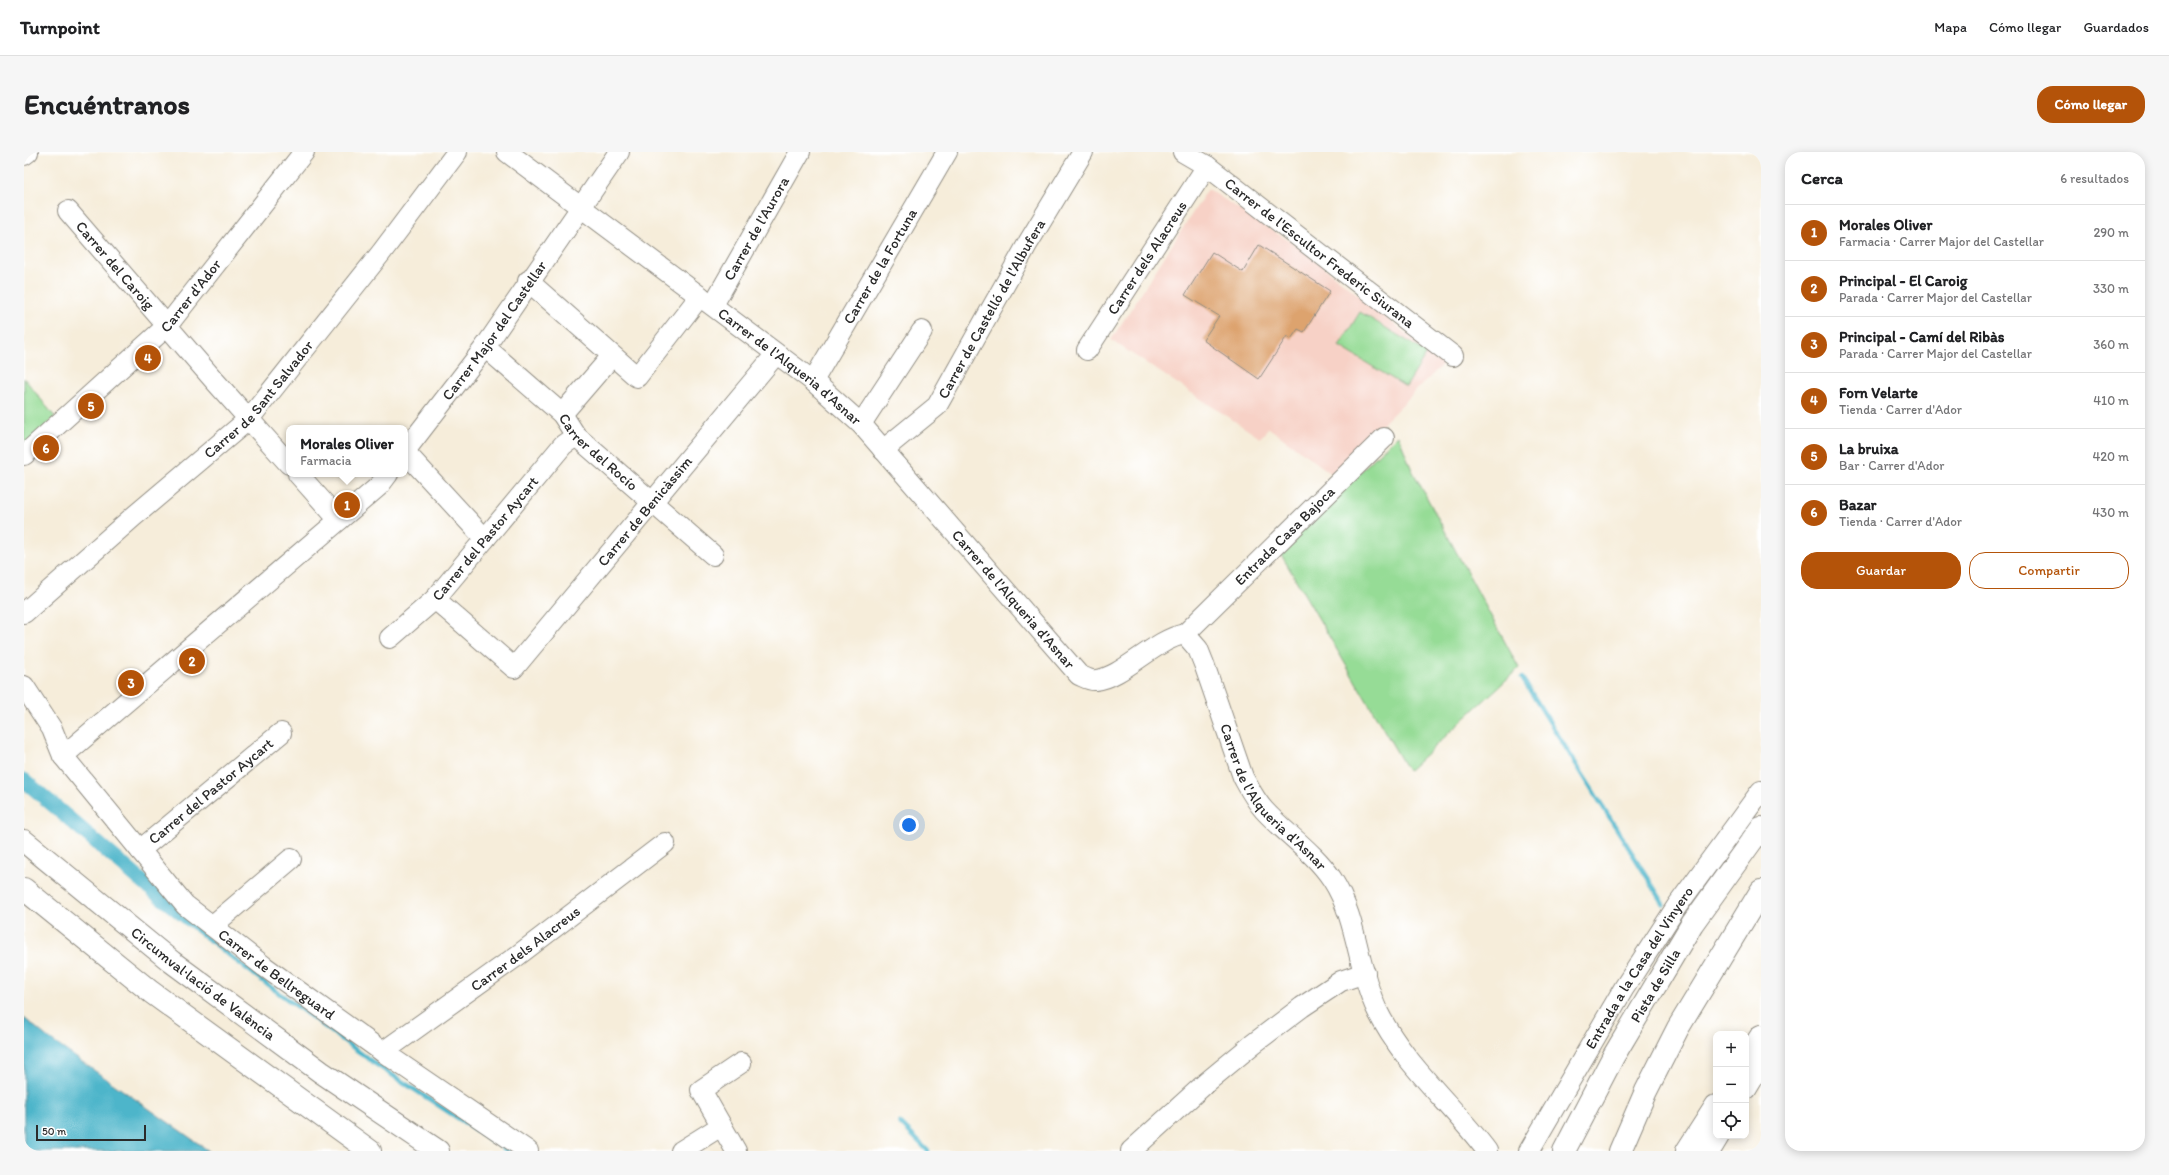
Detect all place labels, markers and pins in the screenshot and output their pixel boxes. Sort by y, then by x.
pin: 4 [135,343,161,373]
pin: 5 [78,391,104,421]
pin: 6 [33,433,59,463]
pin: 1 [334,490,360,520]
pin: 2 [179,646,205,676]
pin: 3 [118,668,144,698]

